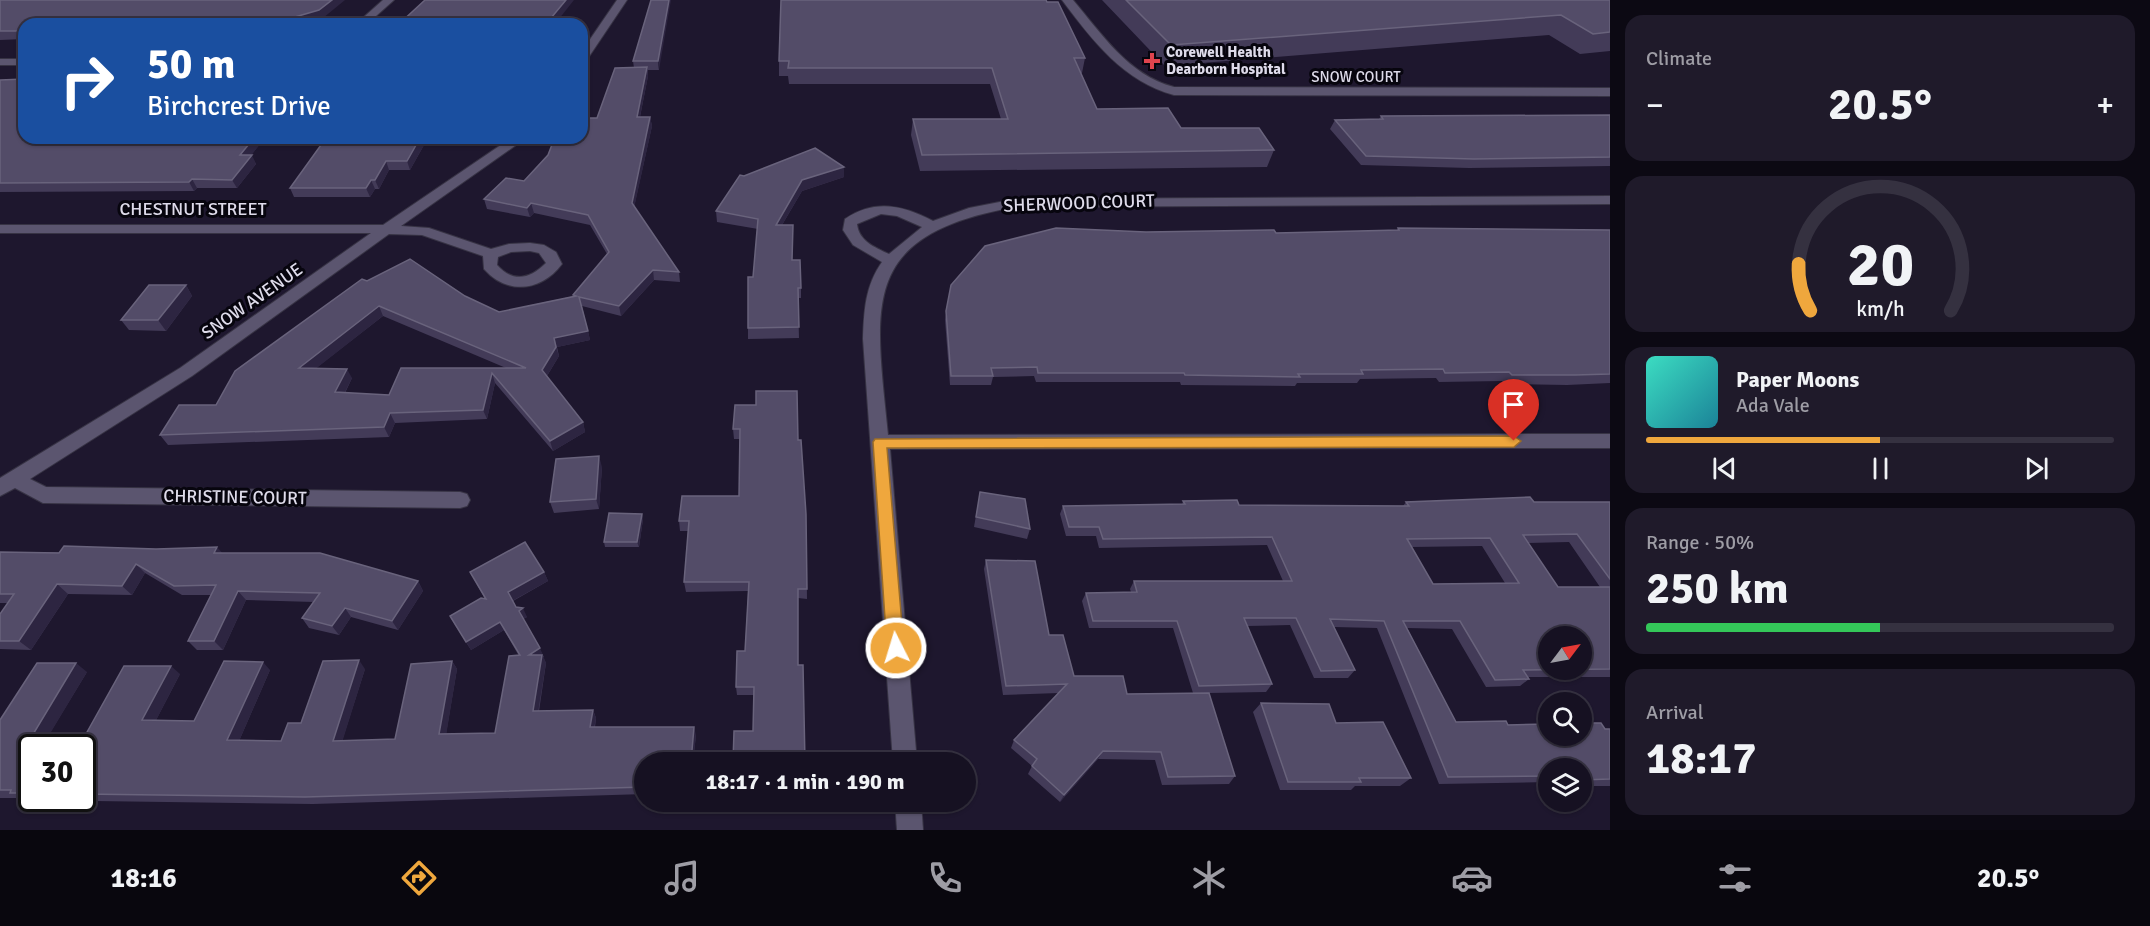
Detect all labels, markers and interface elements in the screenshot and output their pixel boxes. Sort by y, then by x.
text: 50 m [147,39,236,90]
icon: right [48,42,126,120]
place label: Corewell Health Dearborn Hospital [1166,43,1286,78]
text: Climate [1646,46,1712,71]
marker: Corewell Health Dearborn Hospital [1143,52,1161,70]
street label: SNOW COURT [1311,68,1401,86]
text: 20.5° [1828,77,1932,132]
text: − [1646,85,1664,126]
text: + [2096,85,2114,126]
text: Birchcrest Drive [147,90,331,123]
street label: SHERWOOD COURT [1003,189,1155,217]
street label: CHESTNUT STREET [119,198,267,220]
text: 20 [1846,226,1914,303]
street label: SNOW AVENUE [197,258,307,344]
text: km/h [1856,296,1904,322]
text: Paper Moons [1736,366,1859,393]
pin [1488,379,1539,441]
icon: arrive [1497,388,1530,421]
text: Ada Vale [1736,393,1810,418]
icon: previous [1708,452,1741,485]
icon: pause [1864,452,1897,485]
icon: next [2020,452,2053,485]
street label: CHRISTINE COURT [163,485,307,509]
text: Range · 50% [1646,530,1754,555]
text: 250 km [1646,561,1789,616]
position arrow [864,616,928,680]
north arrow [1538,626,1592,680]
map controls [1538,626,1592,812]
button: search [1538,692,1592,746]
text: Arrival [1646,700,1704,725]
text: 18:17 [1646,731,1756,786]
speed limit sign: 30 [18,734,96,812]
button: layers [1538,758,1592,812]
text: 18:17 · 1 min · 190 m [705,768,905,795]
icon: directions [398,857,440,899]
icon: music [661,857,703,899]
icon: phone [924,857,966,899]
icon: climate [1188,857,1230,899]
icon: car [1451,857,1493,899]
icon: filters [1714,857,1756,899]
text: 18:16 [111,862,177,895]
text: 20.5° [1977,862,2039,895]

